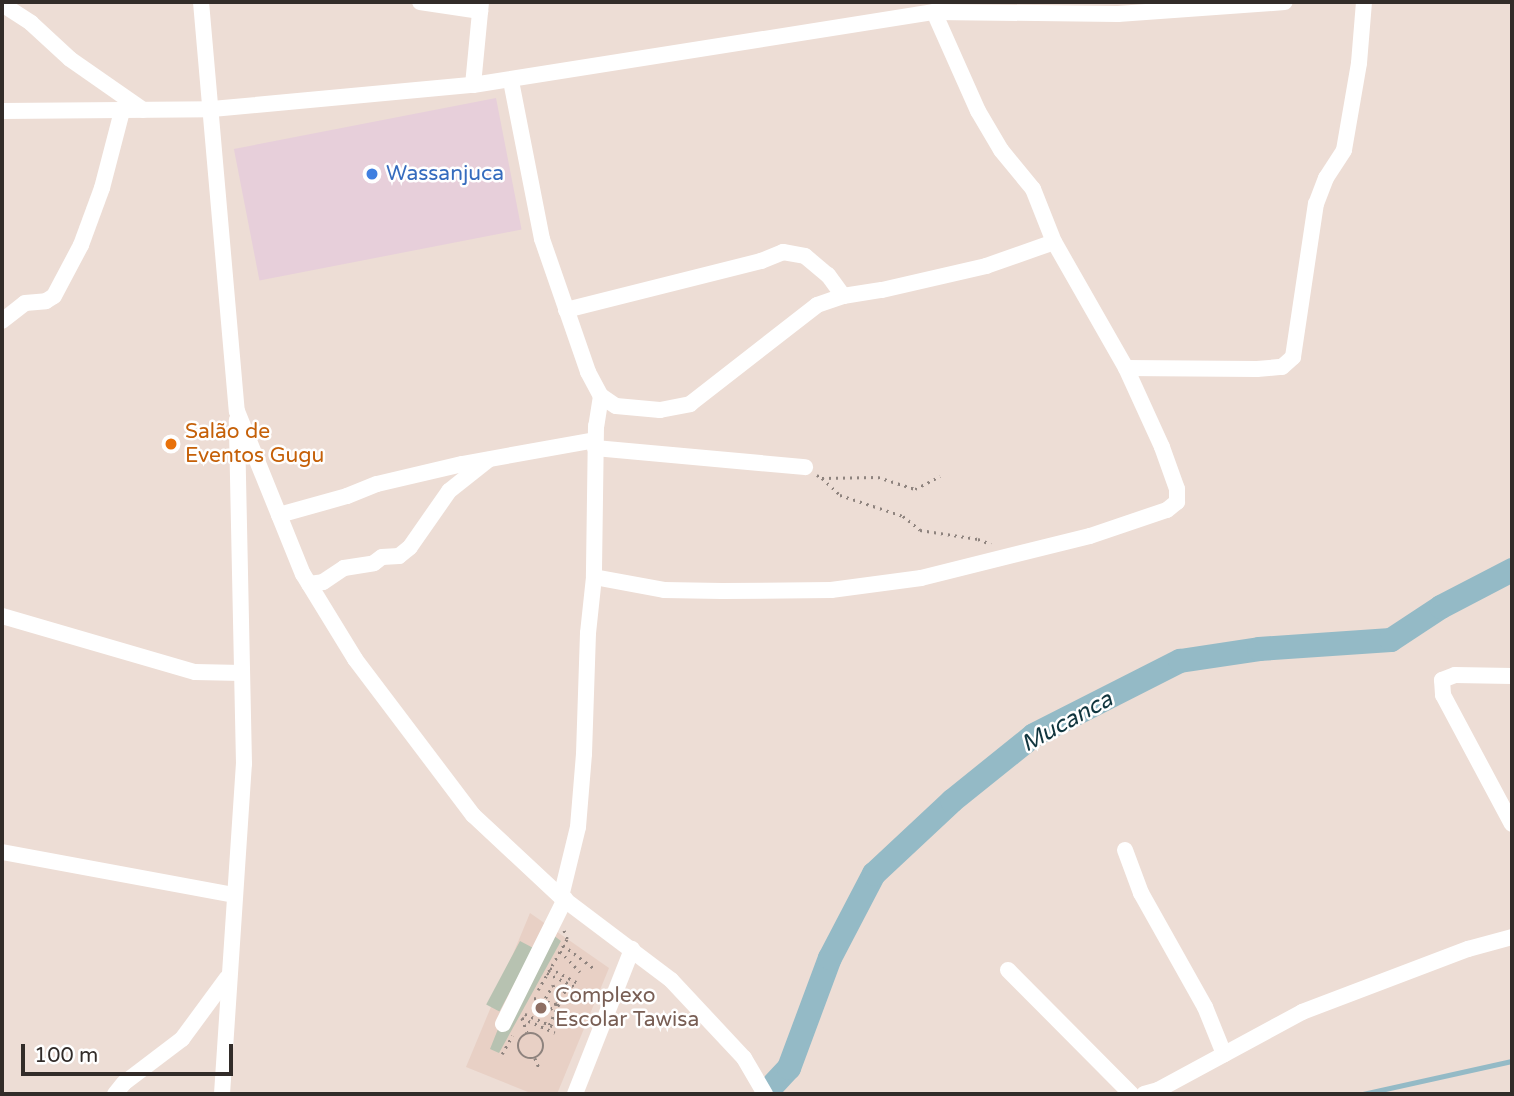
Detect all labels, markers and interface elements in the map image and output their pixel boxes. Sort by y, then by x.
place label: Wassanjuca [386,161,504,187]
marker: Wassanjuca [364,166,380,182]
place label: Salão de Eventos Gugu [185,419,324,469]
marker: Salão de Eventos Gugu [163,436,179,452]
water label: Mucanca [1016,686,1118,758]
place label: Complexo Escolar Tawisa [555,983,699,1033]
marker: Complexo Escolar Tawisa [533,1000,549,1016]
scale bar [24,1030,236,1074]
text: 100 m [34,1043,98,1068]

